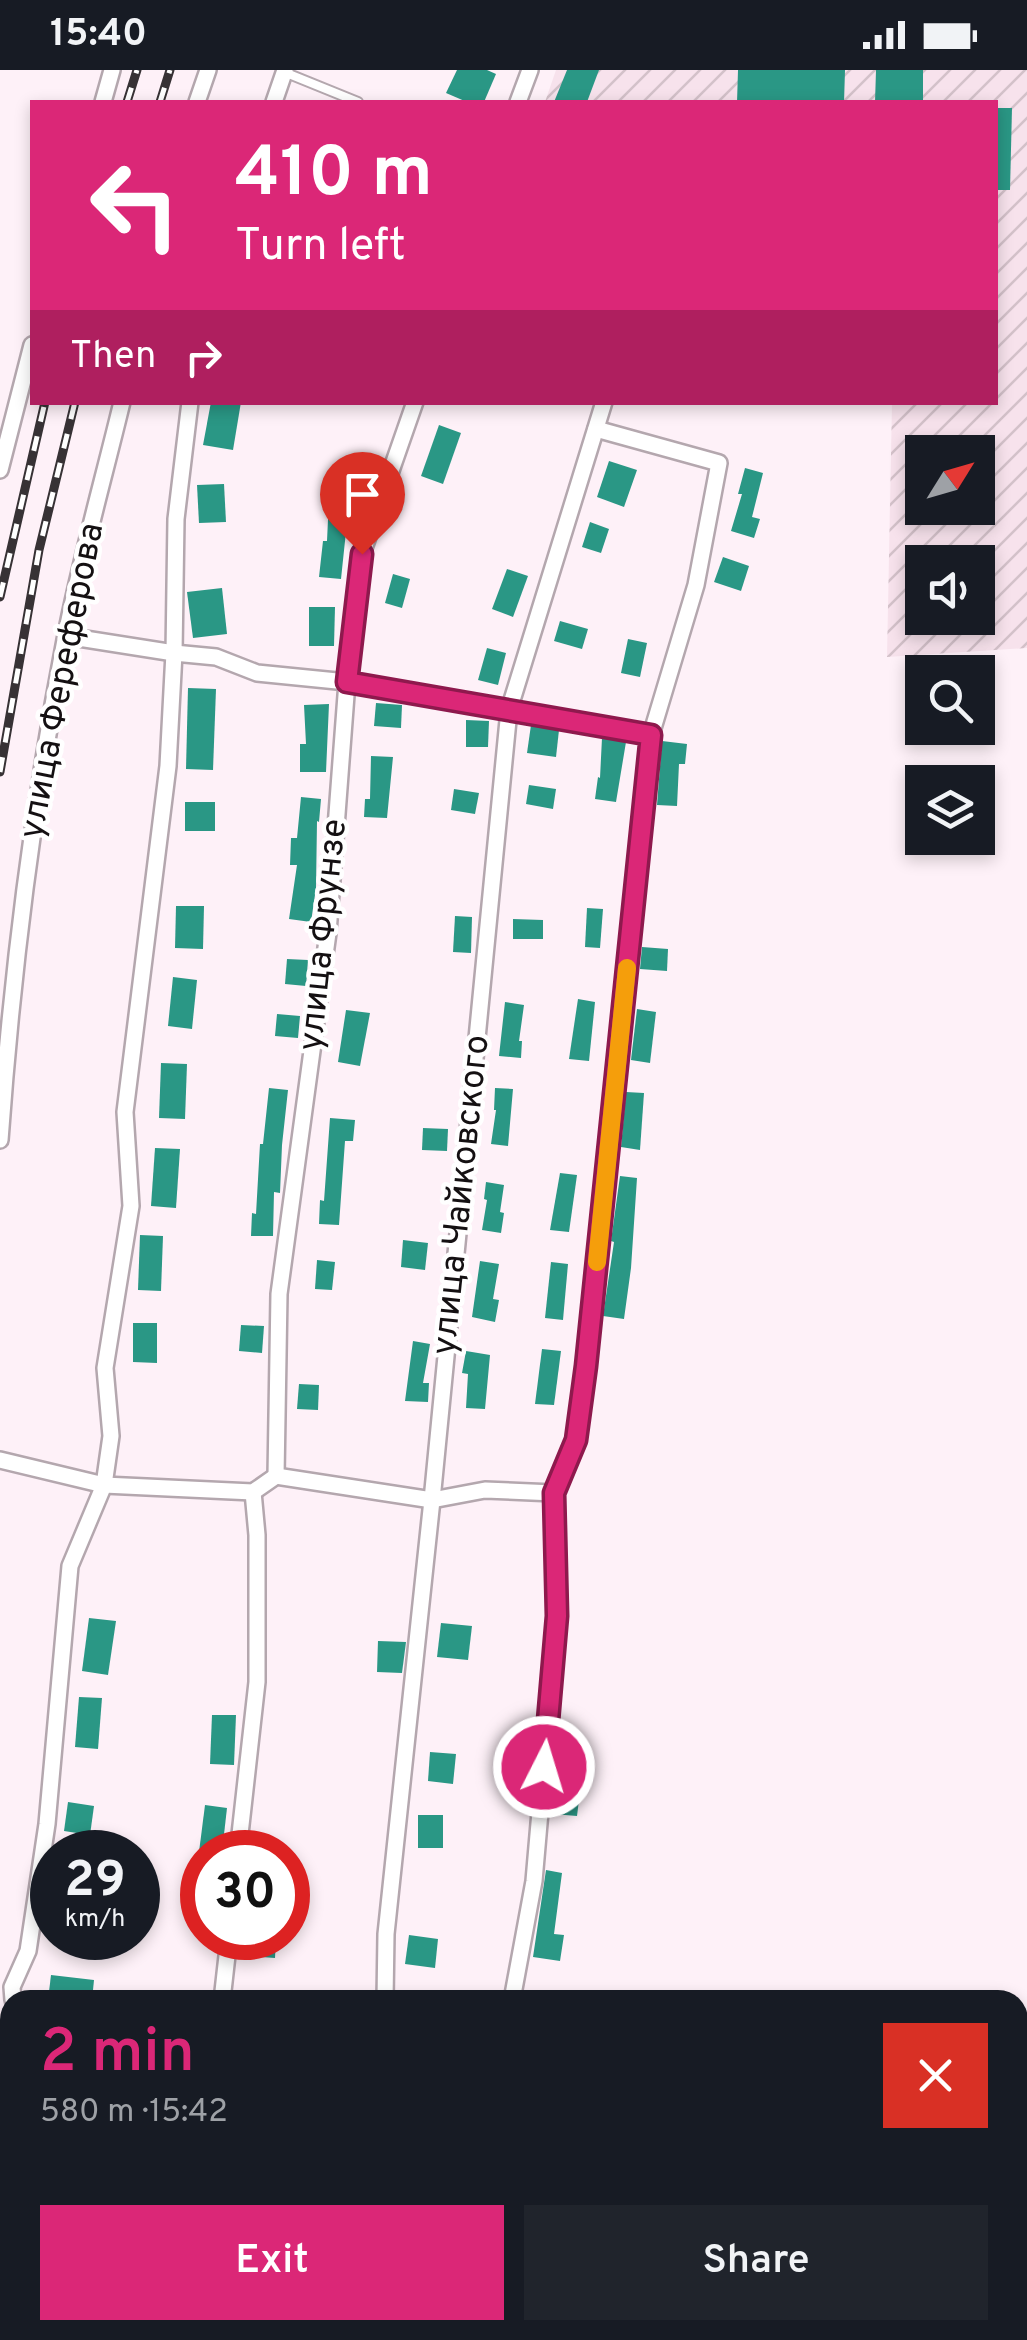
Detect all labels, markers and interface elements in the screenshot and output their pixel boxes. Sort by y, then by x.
text: 15:40 [50,11,147,60]
text: 410 m [235,132,433,221]
icon: left [70,140,200,270]
text: Turn left [235,219,406,276]
icon: right [176,330,231,385]
text: Then [70,333,156,382]
north arrow [905,435,995,525]
map controls [905,435,995,855]
pin [320,452,405,555]
icon: arrive [335,467,390,522]
street label: улица Фереферова [11,519,115,843]
button: sound [905,545,995,635]
button: search [905,655,995,745]
button: layers [905,765,995,855]
street label: улица Фрунзе [290,817,358,1053]
street label: улица Чайковского [423,1033,501,1357]
position arrow [492,1715,596,1819]
speed limit sign: 30 [180,1830,310,1960]
text: 29 [64,1851,126,1914]
text: km/h [65,1904,125,1936]
text: 2 min [40,2017,195,2093]
button: close [883,2023,988,2128]
text: 580 m · 15:42 [40,2093,228,2133]
button: Exit [40,2205,504,2320]
button: Share [524,2205,988,2320]

